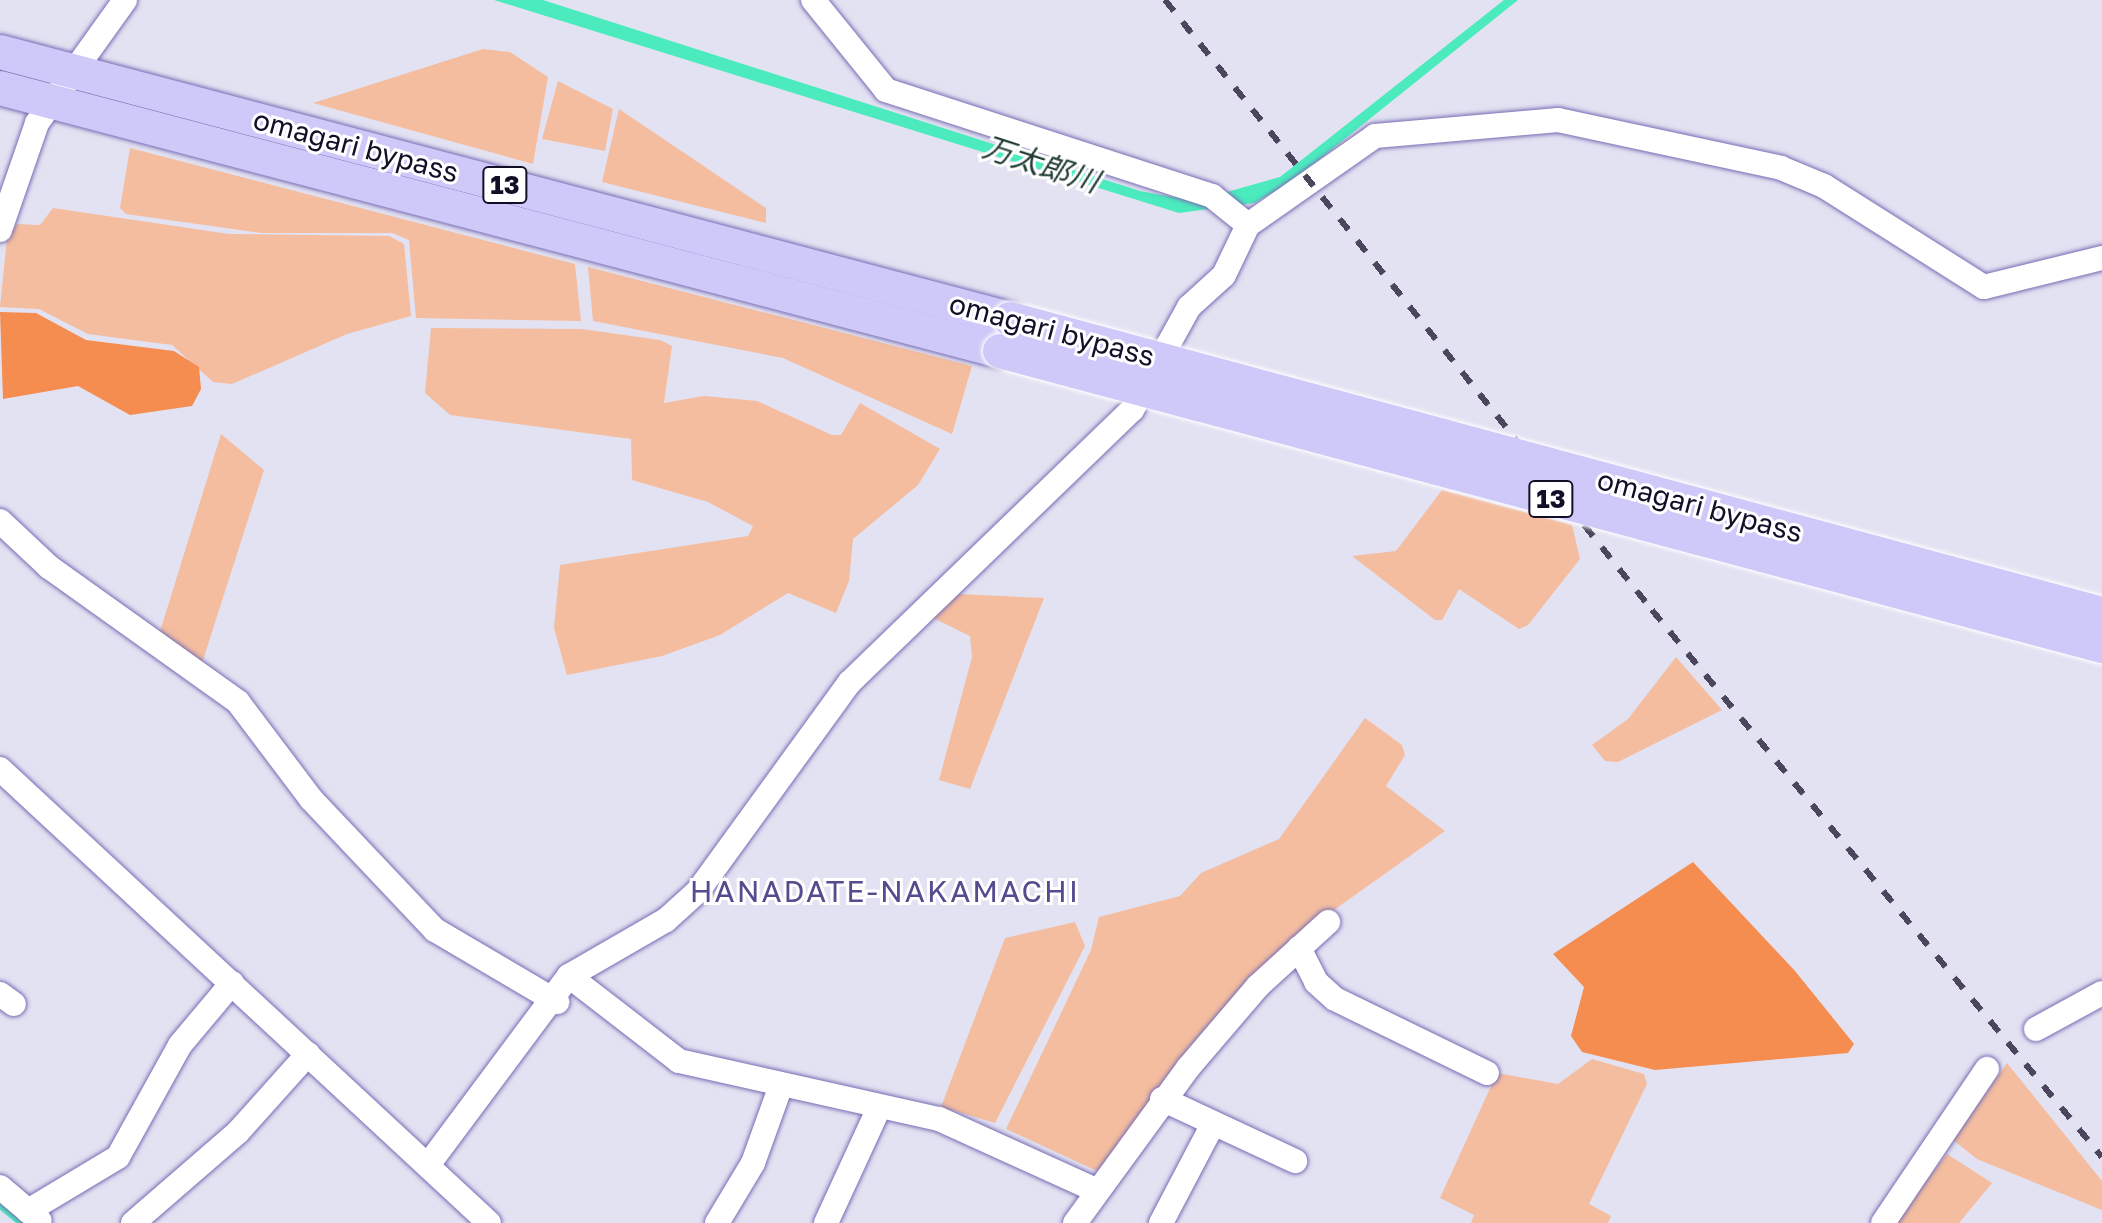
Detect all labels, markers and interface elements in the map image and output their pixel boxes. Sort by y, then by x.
street label: omagari bypass [250,102,462,190]
water label: 万太郎川 [978,128,1104,200]
road number: 13 [481,163,529,207]
street label: omagari bypass [946,286,1158,374]
street label: omagari bypass [1594,462,1806,550]
road number: 13 [1527,477,1575,521]
district label: HANADATE-NAKAMACHI [690,873,1080,909]

